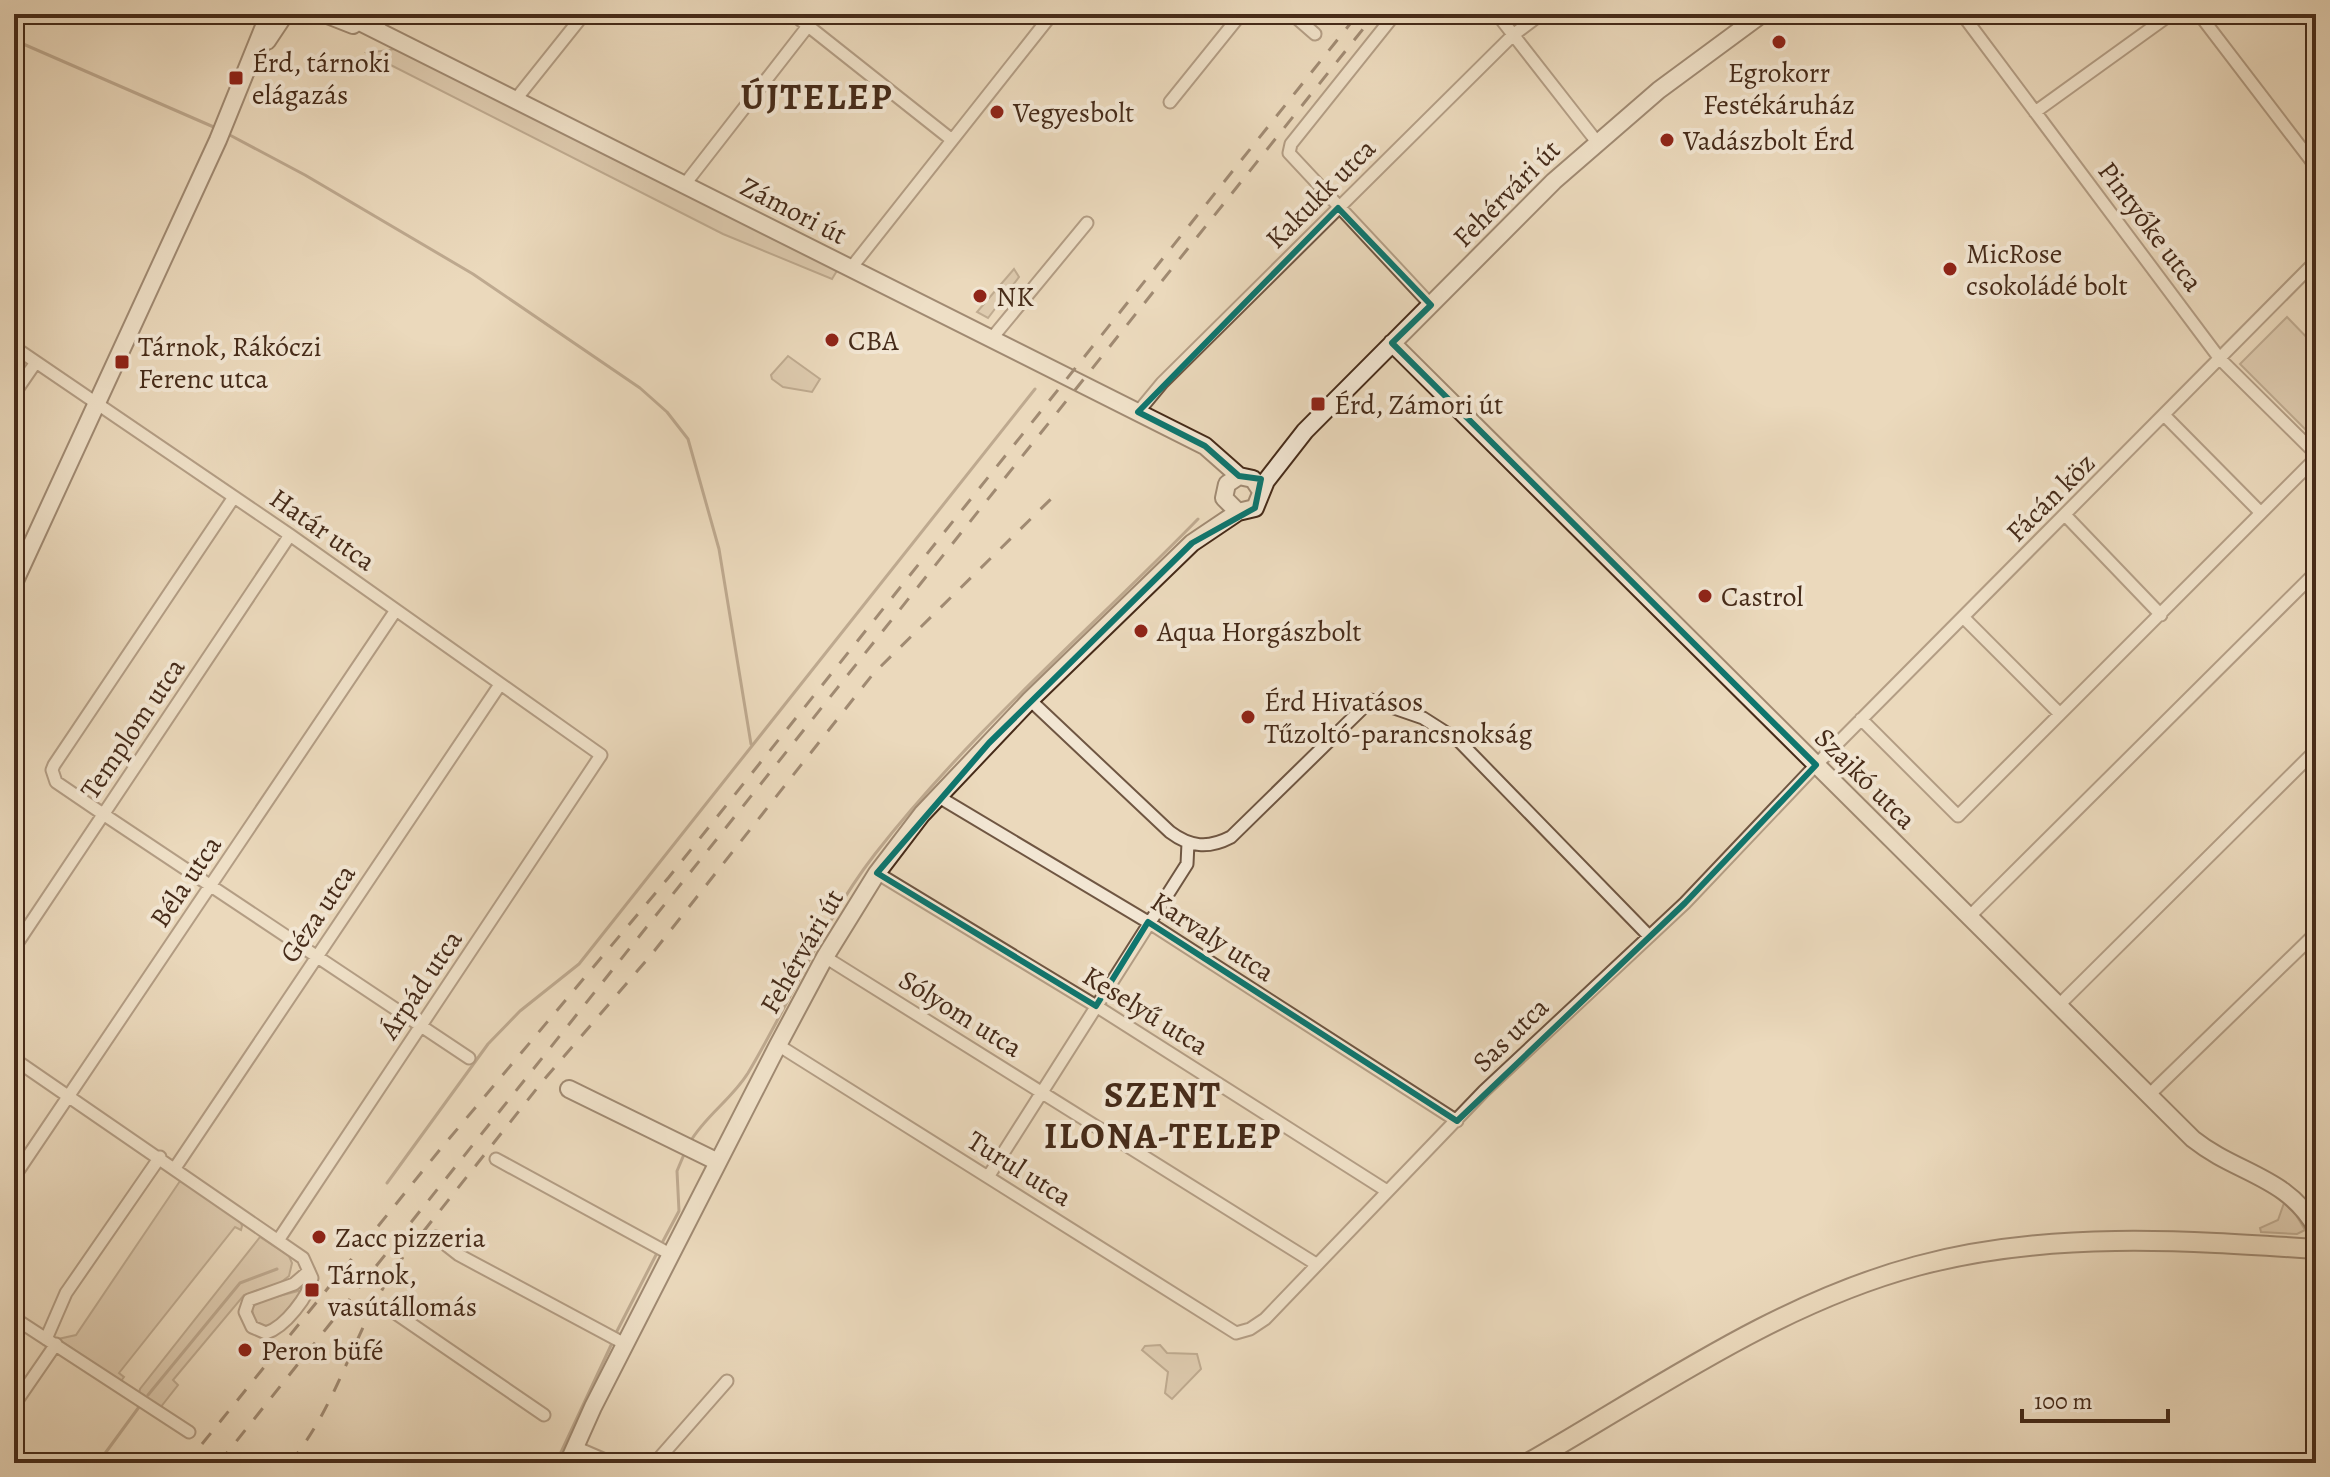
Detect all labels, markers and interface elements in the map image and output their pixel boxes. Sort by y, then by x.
marker: Egrokorr Festékáruház [1770,33,1788,51]
place label: Érd, tárnoki elágazás [252,44,391,114]
place label: Egrokorr Festékáruház [1703,54,1855,124]
marker: Érd, tárnoki elágazás [227,69,245,87]
district label: ÚJTELEP [741,72,893,121]
place label: Vegyesbolt [1012,94,1134,132]
marker: Vegyesbolt [988,103,1006,121]
place label: Vadászbolt Érd [1682,122,1855,160]
street label: Kakukk utca [1257,130,1384,257]
marker: Vadászbolt Érd [1658,131,1676,149]
street label: Fehérvári út [1445,132,1569,256]
street label: Pintyőke utca [2089,154,2212,300]
street label: Zámori út [734,168,853,254]
place label: MicRose csokoládé bolt [1966,235,2128,305]
marker: MicRose csokoládé bolt [1941,260,1959,278]
place label: NK [996,278,1034,316]
marker: NK [971,287,989,305]
place label: CBA [848,322,899,360]
place label: Tárnok, Rákóczi Ferenc utca [138,328,322,398]
marker: CBA [823,331,841,349]
marker: Tárnok, Rákóczi Ferenc utca [113,353,131,371]
place label: Érd, Zámori út [1334,386,1503,424]
marker: Érd, Zámori út [1309,395,1327,413]
street label: Fácán köz [1998,445,2104,551]
street label: Határ utca [262,480,383,580]
place label: Castrol [1721,578,1803,616]
marker: Castrol [1696,587,1714,605]
place label: Aqua Horgászbolt [1156,613,1361,651]
marker: Aqua Horgászbolt [1132,622,1150,640]
street label: Templom utca [72,650,194,807]
place label: Érd Hivatásos Tűzoltó-parancsnokság [1264,683,1532,753]
marker: Érd Hivatásos Tűzoltó-parancsnokság [1239,708,1257,726]
street label: Szajkó utca [1806,719,1925,838]
street label: Béla utca [141,828,231,935]
street label: Géza utca [271,857,365,970]
street label: Fehérvári út [751,882,853,1021]
street label: Karvaly utca [1143,883,1282,991]
street label: Árpád utca [370,923,471,1047]
street label: Keselyű utca [1075,957,1216,1065]
street label: Sólyom utca [891,961,1029,1067]
street label: Sas utca [1464,989,1557,1081]
district label: SZENT ILONA-TELEP [1044,1070,1282,1160]
street label: Turul utca [960,1122,1079,1216]
place label: Zacc pizzeria [335,1219,485,1257]
marker: Zacc pizzeria [310,1228,328,1246]
place label: Tárnok, vasútállomás [327,1256,477,1326]
marker: Tárnok, vasútállomás [303,1281,321,1299]
place label: Peron büfé [261,1332,384,1370]
marker: Peron büfé [236,1341,254,1359]
scale bar [2022,1373,2168,1423]
text: 100 m [2034,1385,2093,1417]

